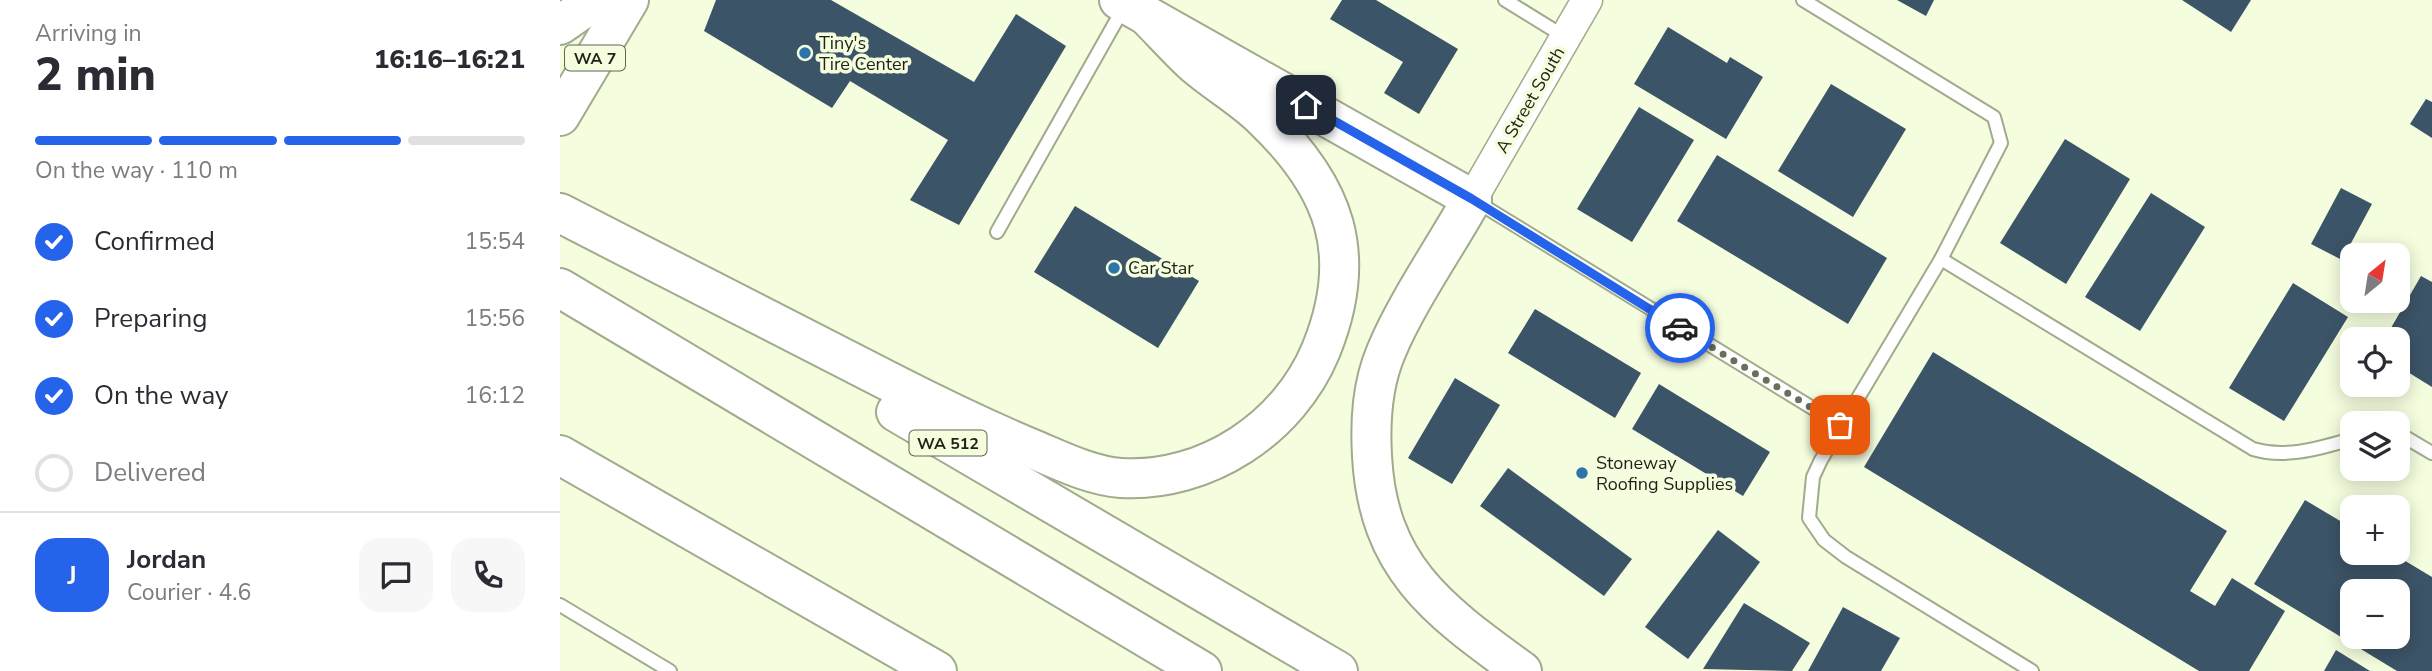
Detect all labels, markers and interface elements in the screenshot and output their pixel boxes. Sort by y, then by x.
text: Arriving in [35,18,142,49]
place label: Tiny's Tire Center [819,31,909,76]
text: 16:16–16:21 [374,42,525,77]
street label: A Street South [1490,42,1570,158]
text: 2 min [35,43,156,106]
marker: Tiny's Tire Center [797,45,813,61]
road number: WA 7 [565,46,625,71]
pin [1276,75,1336,135]
icon: home [1287,86,1325,124]
text: On the way · 110 m [35,155,238,186]
icon: check [35,223,73,261]
text: Confirmed [94,224,215,259]
text: 15:54 [465,226,525,257]
north arrow [2340,243,2410,313]
map controls [2340,243,2410,649]
place label: Car Star [1128,256,1194,280]
marker: Car Star [1106,260,1122,276]
courier [1645,293,1715,363]
icon: check [35,300,73,338]
text: Preparing [94,301,207,336]
text: 15:56 [465,303,525,334]
icon: car [1661,309,1699,347]
button: locate [2340,327,2410,397]
icon: check [35,377,73,415]
text: On the way [94,378,228,413]
text: 16:12 [465,380,525,411]
pin [1810,395,1870,455]
icon: bag [1821,406,1859,444]
button: layers [2340,411,2410,481]
road number: WA 512 [910,430,986,456]
place label: Stoneway Roofing Supplies [1596,451,1733,496]
text: Delivered [94,455,206,490]
marker: Stoneway Roofing Supplies [1574,465,1590,481]
button: + [2340,495,2410,565]
button: chat [359,538,433,612]
button: phone [451,538,525,612]
text: Jordan [127,542,206,577]
text: J [67,558,77,593]
text: Courier · 4.6 [127,577,251,608]
button: − [2340,579,2410,649]

